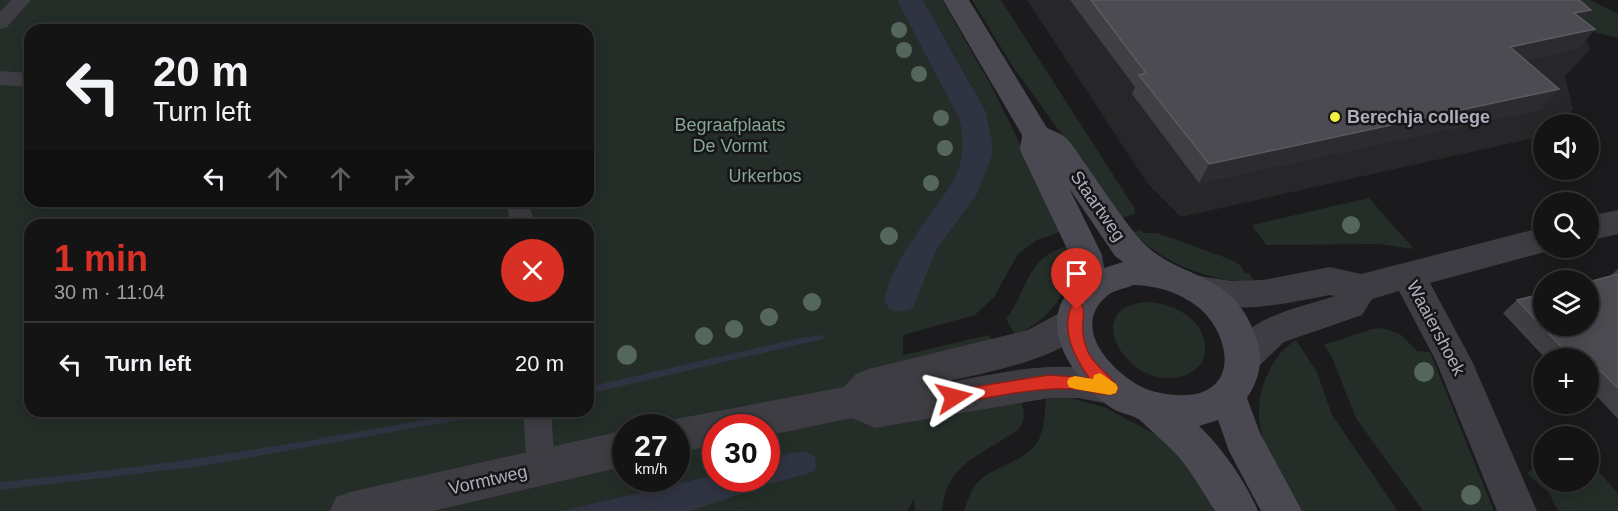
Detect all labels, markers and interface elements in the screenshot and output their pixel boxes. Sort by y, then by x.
icon: left [54,48,132,126]
text: 20 m [153,48,249,95]
text: Turn left [153,97,251,127]
place label: Berechja college [1347,107,1490,127]
marker: Berechja college [1328,110,1342,124]
map controls [1533,114,1599,492]
button: sound [1533,114,1599,180]
park label: Begraafplaats De Vormt [674,115,786,156]
icon: left [198,162,231,195]
icon: ahead [261,162,294,195]
icon: ahead [324,162,357,195]
icon: right [387,162,420,195]
park label: Urkerbos [728,166,802,186]
street label: Staartweg [1067,167,1129,245]
button: search [1533,192,1599,258]
text: 1 min [54,238,148,279]
button: close [501,239,564,302]
pin [1051,248,1102,310]
icon: arrive [1060,257,1093,290]
button: layers [1533,270,1599,336]
street label: Waaiershoek [1403,277,1470,380]
text: 30 m · 11:04 [54,281,165,303]
icon: left [54,348,87,381]
button: + [1533,348,1599,414]
text: Turn left [105,351,191,376]
text: 20 m [515,351,564,376]
position arrow [922,365,986,429]
speed limit sign: 30 [702,414,780,492]
button: − [1533,426,1599,492]
text: 27 [634,429,668,462]
text: km/h [635,460,667,477]
street label: Vormtweg [447,461,529,499]

